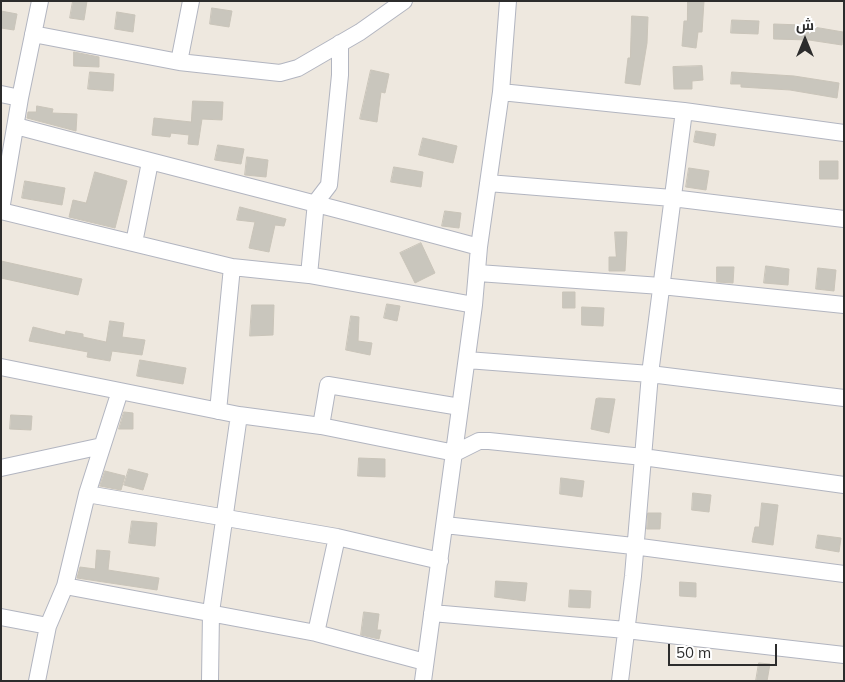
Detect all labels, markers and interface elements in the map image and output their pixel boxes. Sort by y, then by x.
north arrow [780,15,830,65]
text: ش [796,16,814,34]
scale bar [670,634,779,666]
text: 50 m [676,643,711,662]

